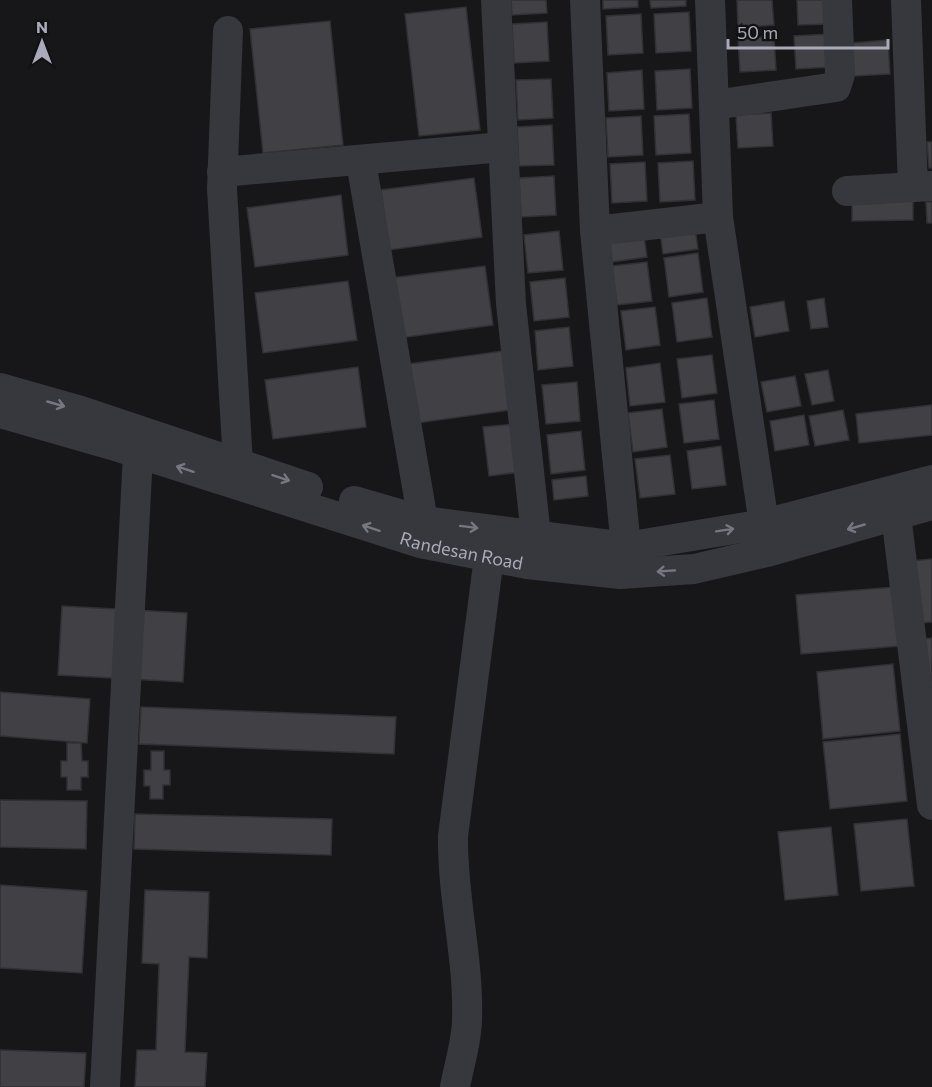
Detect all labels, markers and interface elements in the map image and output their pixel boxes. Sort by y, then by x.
north arrow [12,12,72,72]
scale bar [728,12,888,50]
text: N [36,17,48,36]
text: 50 m [737,21,778,43]
one-way arrow [46,399,65,410]
one-way arrow [176,463,195,474]
one-way arrow [271,473,290,484]
one-way arrow [846,521,865,533]
one-way arrow [362,522,381,533]
one-way arrow [459,522,479,533]
one-way arrow [715,525,734,536]
street label: Randesan Road [397,526,525,574]
one-way arrow [657,566,677,577]

